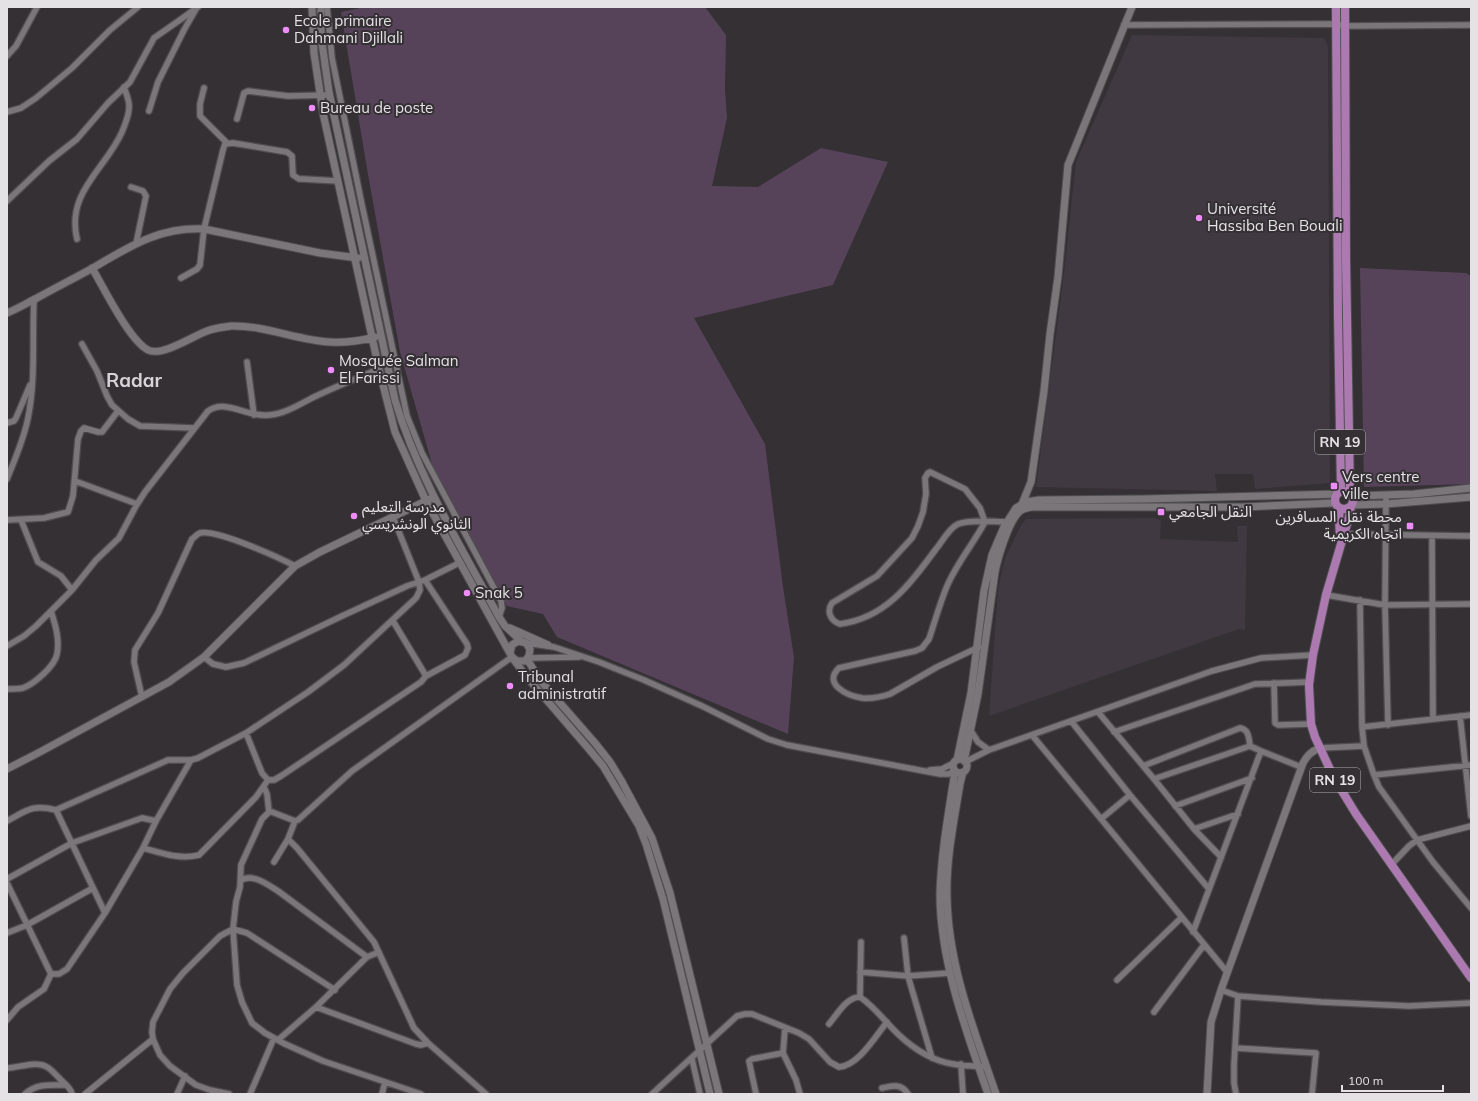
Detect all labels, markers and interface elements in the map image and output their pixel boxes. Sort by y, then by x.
place label: Ecole primaire Dahmani Djillali [294,11,403,47]
marker: Ecole primaire Dahmani Djillali [281,25,291,35]
place label: Bureau de poste [320,98,433,117]
marker: Bureau de poste [307,103,317,113]
place label: Université Hassiba Ben Bouali [1207,199,1342,235]
marker: Université Hassiba Ben Bouali [1194,213,1204,223]
place label: Mosquée Salman El Farissi [339,351,459,387]
marker: Mosquée Salman El Farissi [326,365,336,375]
district label: Radar [106,368,163,392]
road number: RN 19 [1315,430,1365,454]
place label: Vers centre ville [1342,467,1419,503]
marker: Vers centre ville [1329,481,1339,491]
place label: مدرسة التعليم الثانوي الونشريسي [362,497,471,535]
place label: النقل الجامعي [1169,502,1252,523]
marker: النقل الجامعي [1156,507,1166,517]
place label: محطة نقل المسافرين اتجاه الكريمية [1276,507,1402,543]
marker: مدرسة التعليم الثانوي الونشريسي [349,511,359,521]
marker: محطة نقل المسافرين اتجاه الكريمية [1405,521,1415,531]
place label: Snak 5 [475,583,523,602]
marker: Snak 5 [462,588,472,598]
place label: Tribunal administratif [518,667,607,703]
marker: Tribunal administratif [505,681,515,691]
road number: RN 19 [1310,768,1360,792]
scale bar [1342,1067,1443,1093]
text: 100 m [1348,1073,1383,1088]

